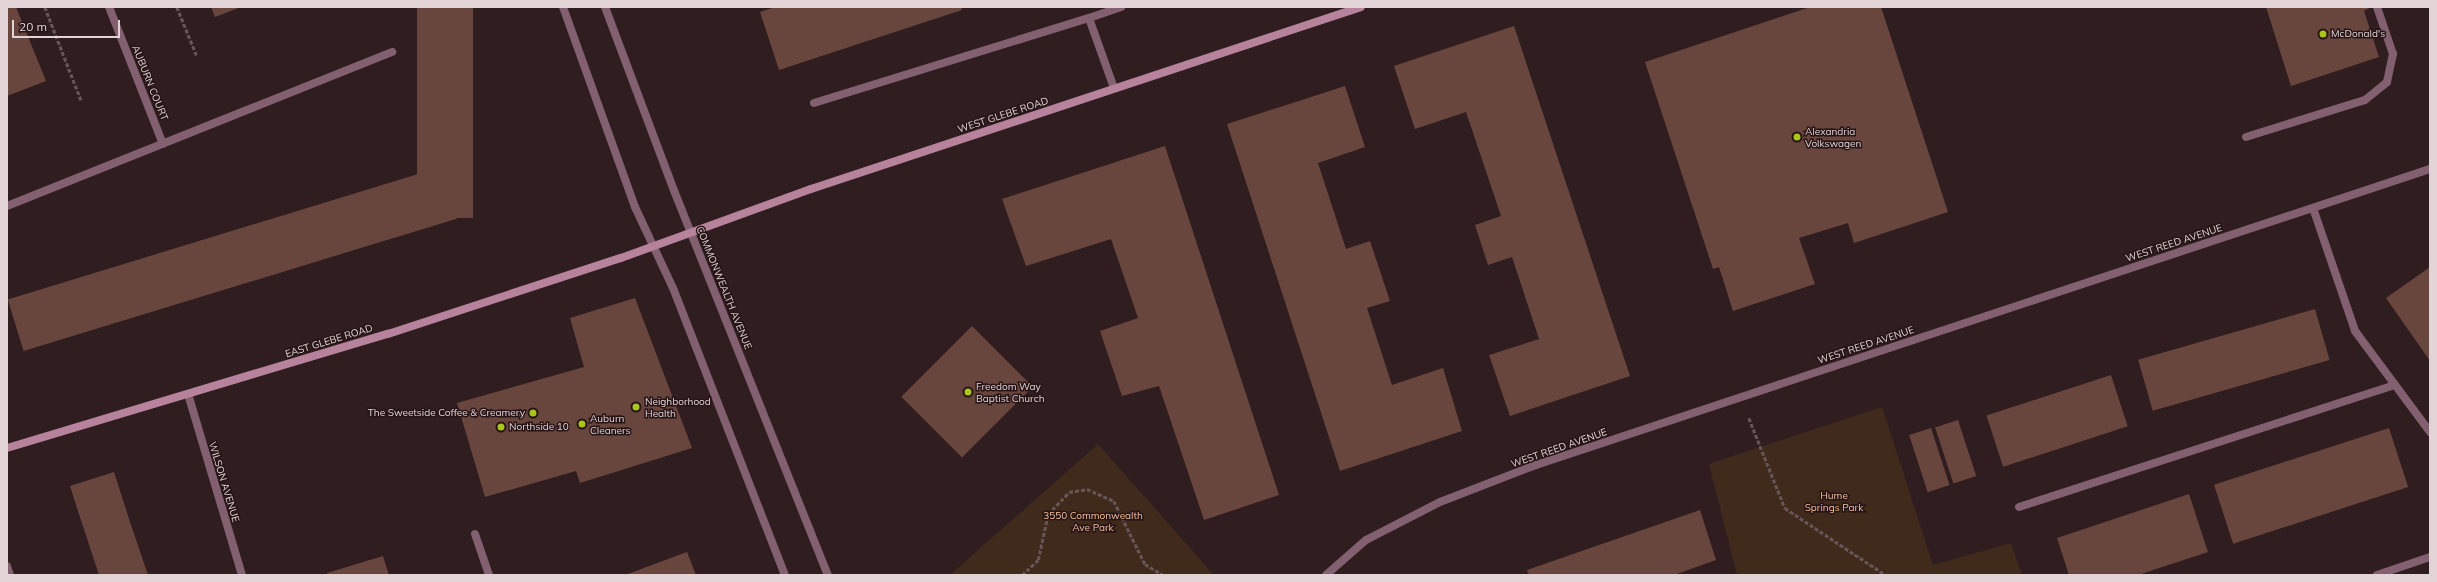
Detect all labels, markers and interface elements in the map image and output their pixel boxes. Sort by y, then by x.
scale bar [14,12,122,38]
text: 20 m [19,19,47,34]
place label: McDonald's [2331,28,2385,40]
marker: McDonald's [2318,29,2328,39]
street label: AUBURN COURT [129,44,171,122]
street label: WEST GLEBE ROAD [956,95,1050,135]
place label: Alexandria Volkswagen [1805,125,1861,148]
marker: Alexandria Volkswagen [1792,132,1802,142]
street label: WEST REED AVENUE [2124,222,2224,264]
street label: COMMONWEALTH AVENUE [694,225,754,351]
street label: EAST GLEBE ROAD [284,322,374,360]
street label: WEST REED AVENUE [1816,324,1916,366]
place label: Freedom Way Baptist Church [976,380,1044,404]
marker: Freedom Way Baptist Church [963,387,973,397]
place label: Neighborhood Health [645,395,711,418]
marker: Neighborhood Health [630,401,642,413]
place label: The Sweetside Coffee & Creamery [368,407,525,419]
marker: The Sweetside Coffee & Creamery [528,408,538,418]
place label: Auburn Cleaners [590,412,630,436]
marker: Auburn Cleaners [577,419,587,429]
place label: Northside 10 [509,421,569,433]
marker: Northside 10 [496,422,506,432]
street label: WEST REED AVENUE [1509,426,1609,470]
street label: WILSON AVENUE [206,440,242,524]
park label: Hume Springs Park [1805,489,1863,512]
park label: 3550 Commonwealth Ave Park [1043,509,1143,532]

